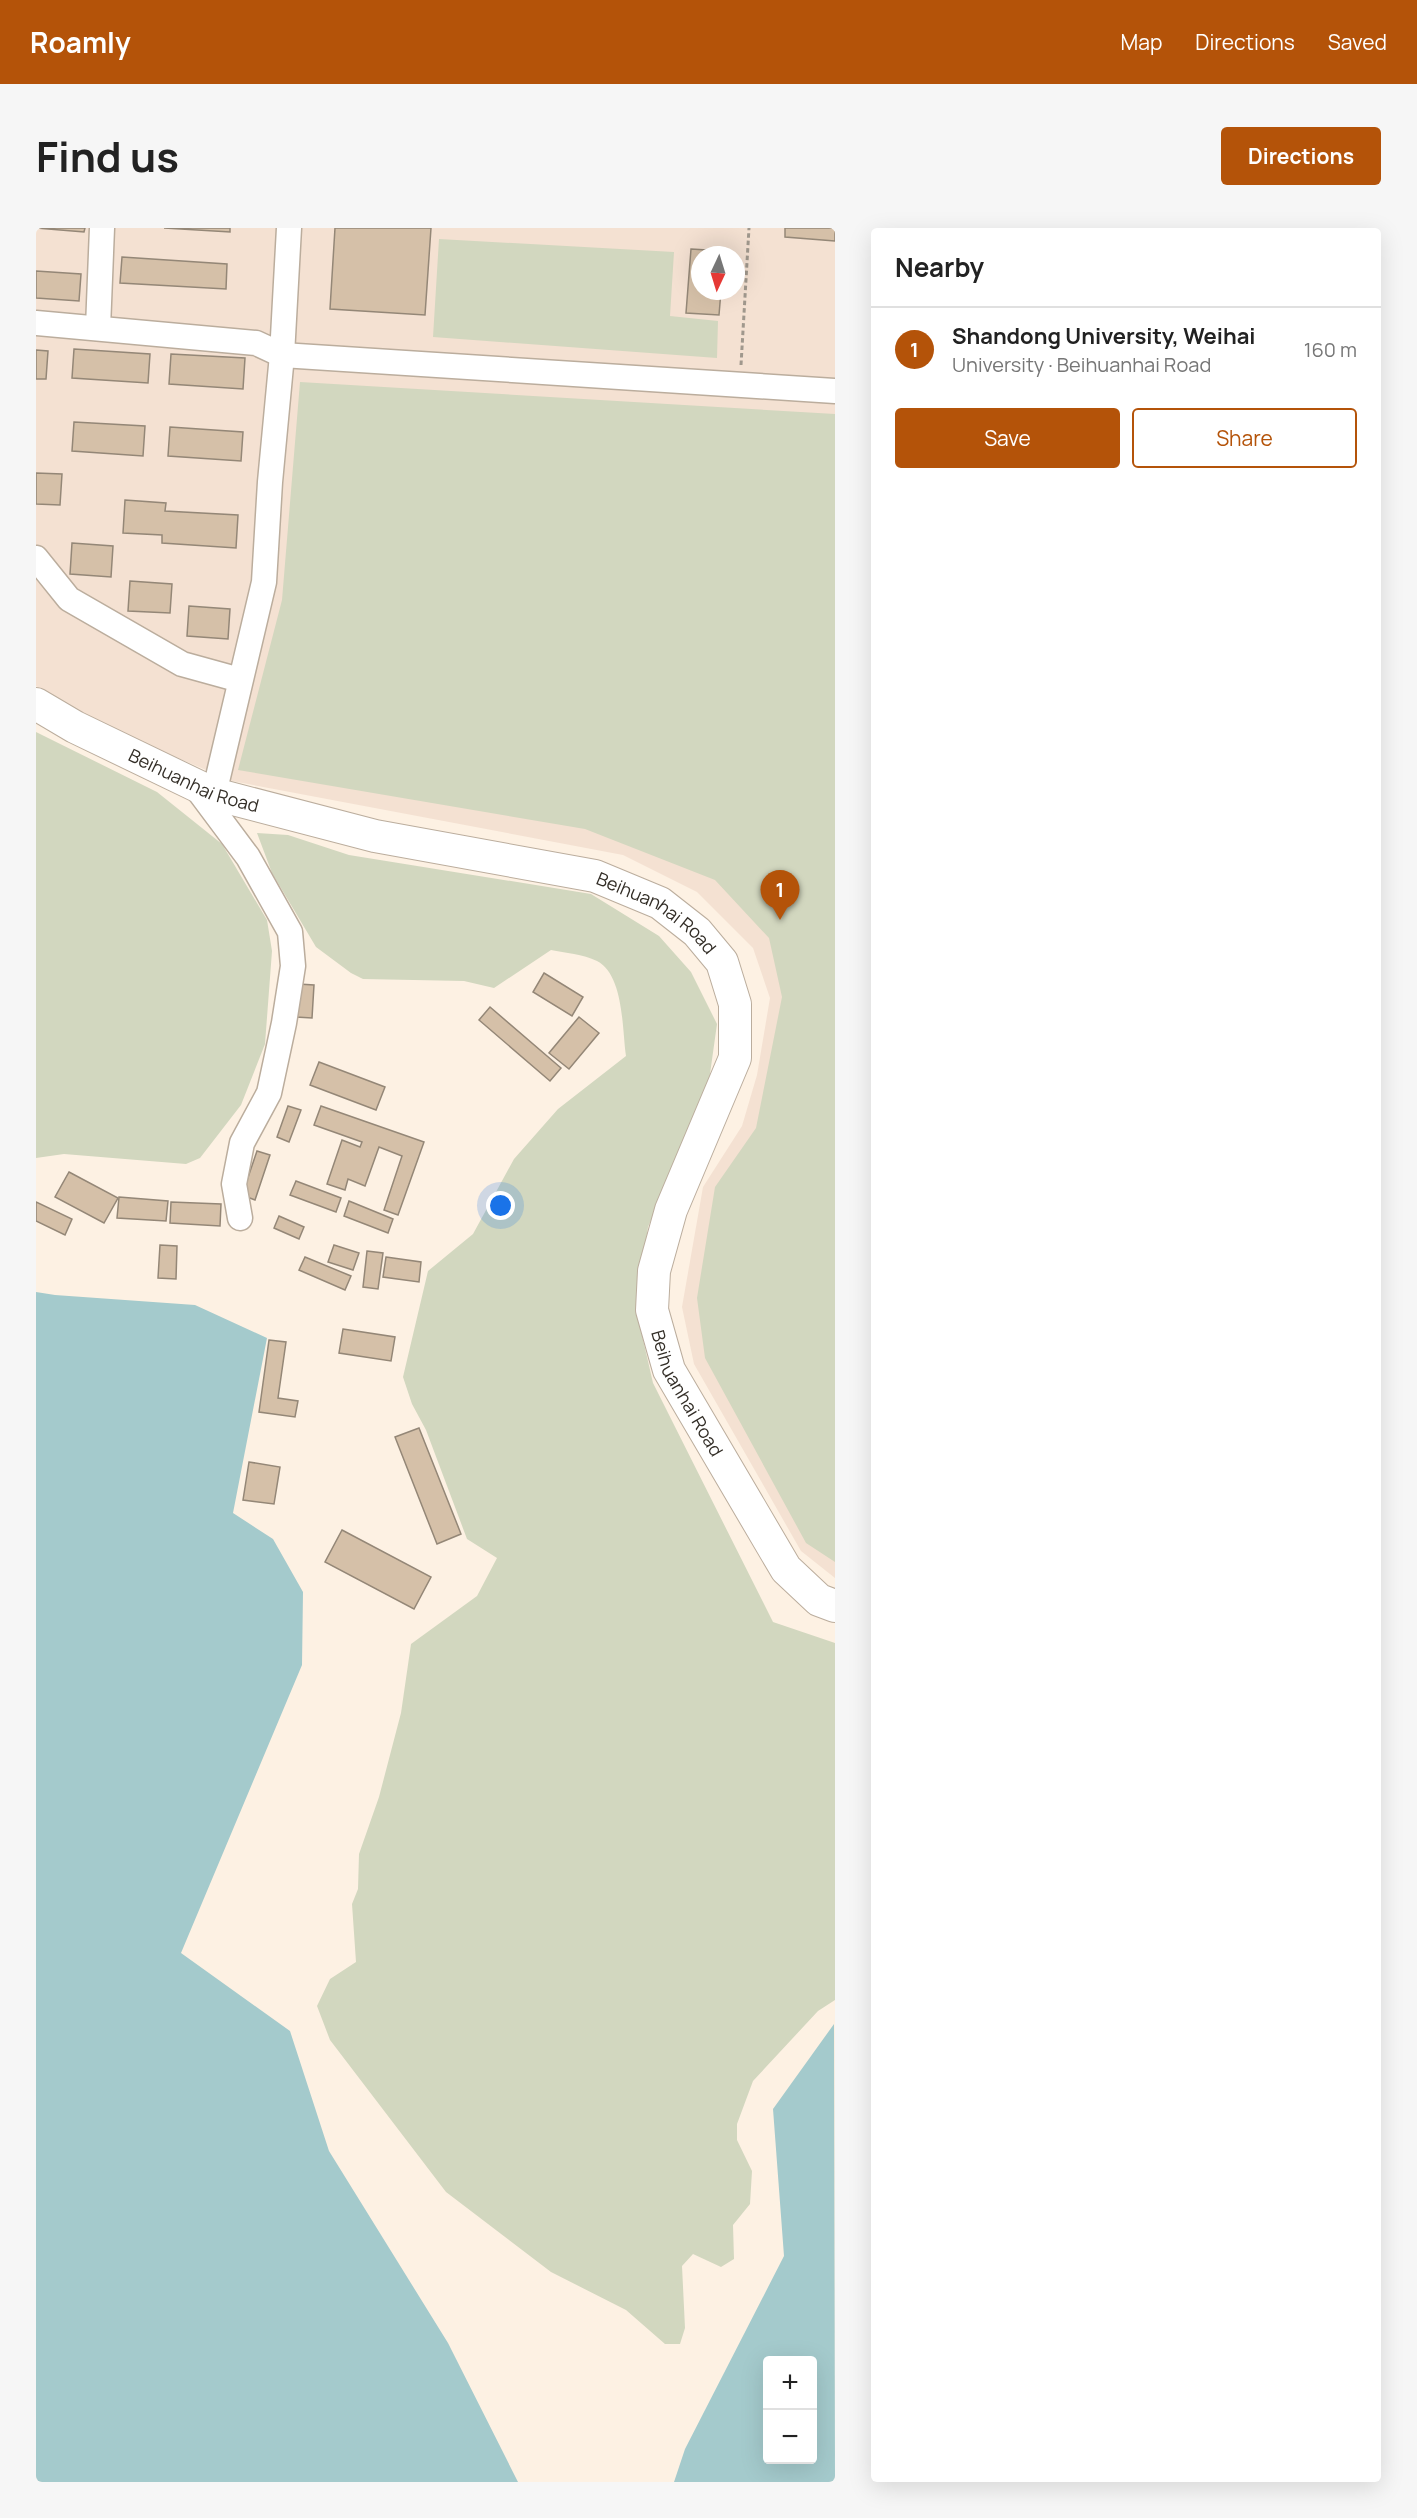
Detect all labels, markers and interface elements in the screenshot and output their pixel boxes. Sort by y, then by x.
text: Roamly [30,23,131,61]
text: Map [1121,28,1162,56]
text: Directions [1195,28,1295,56]
text: Saved [1328,28,1387,56]
text: Find us [36,127,179,185]
button: Directions [1221,127,1381,185]
north arrow [691,246,745,300]
text: Nearby [895,249,984,285]
text: Shandong University, Weihai [952,321,1256,351]
text: 1 [910,336,919,363]
text: 160 m [1304,336,1357,363]
text: University · Beihuanhai Road [952,351,1211,378]
button: Save [895,408,1120,468]
button: Share [1132,408,1357,468]
street label: Beihuanhai Road [125,743,262,817]
street label: Beihuanhai Road [593,866,722,959]
pin: 1 [760,870,800,920]
your location [486,1191,515,1220]
street label: Beihuanhai Road [646,1327,729,1460]
map controls [763,2356,817,2464]
button: + [763,2356,817,2410]
button: − [763,2410,817,2464]

